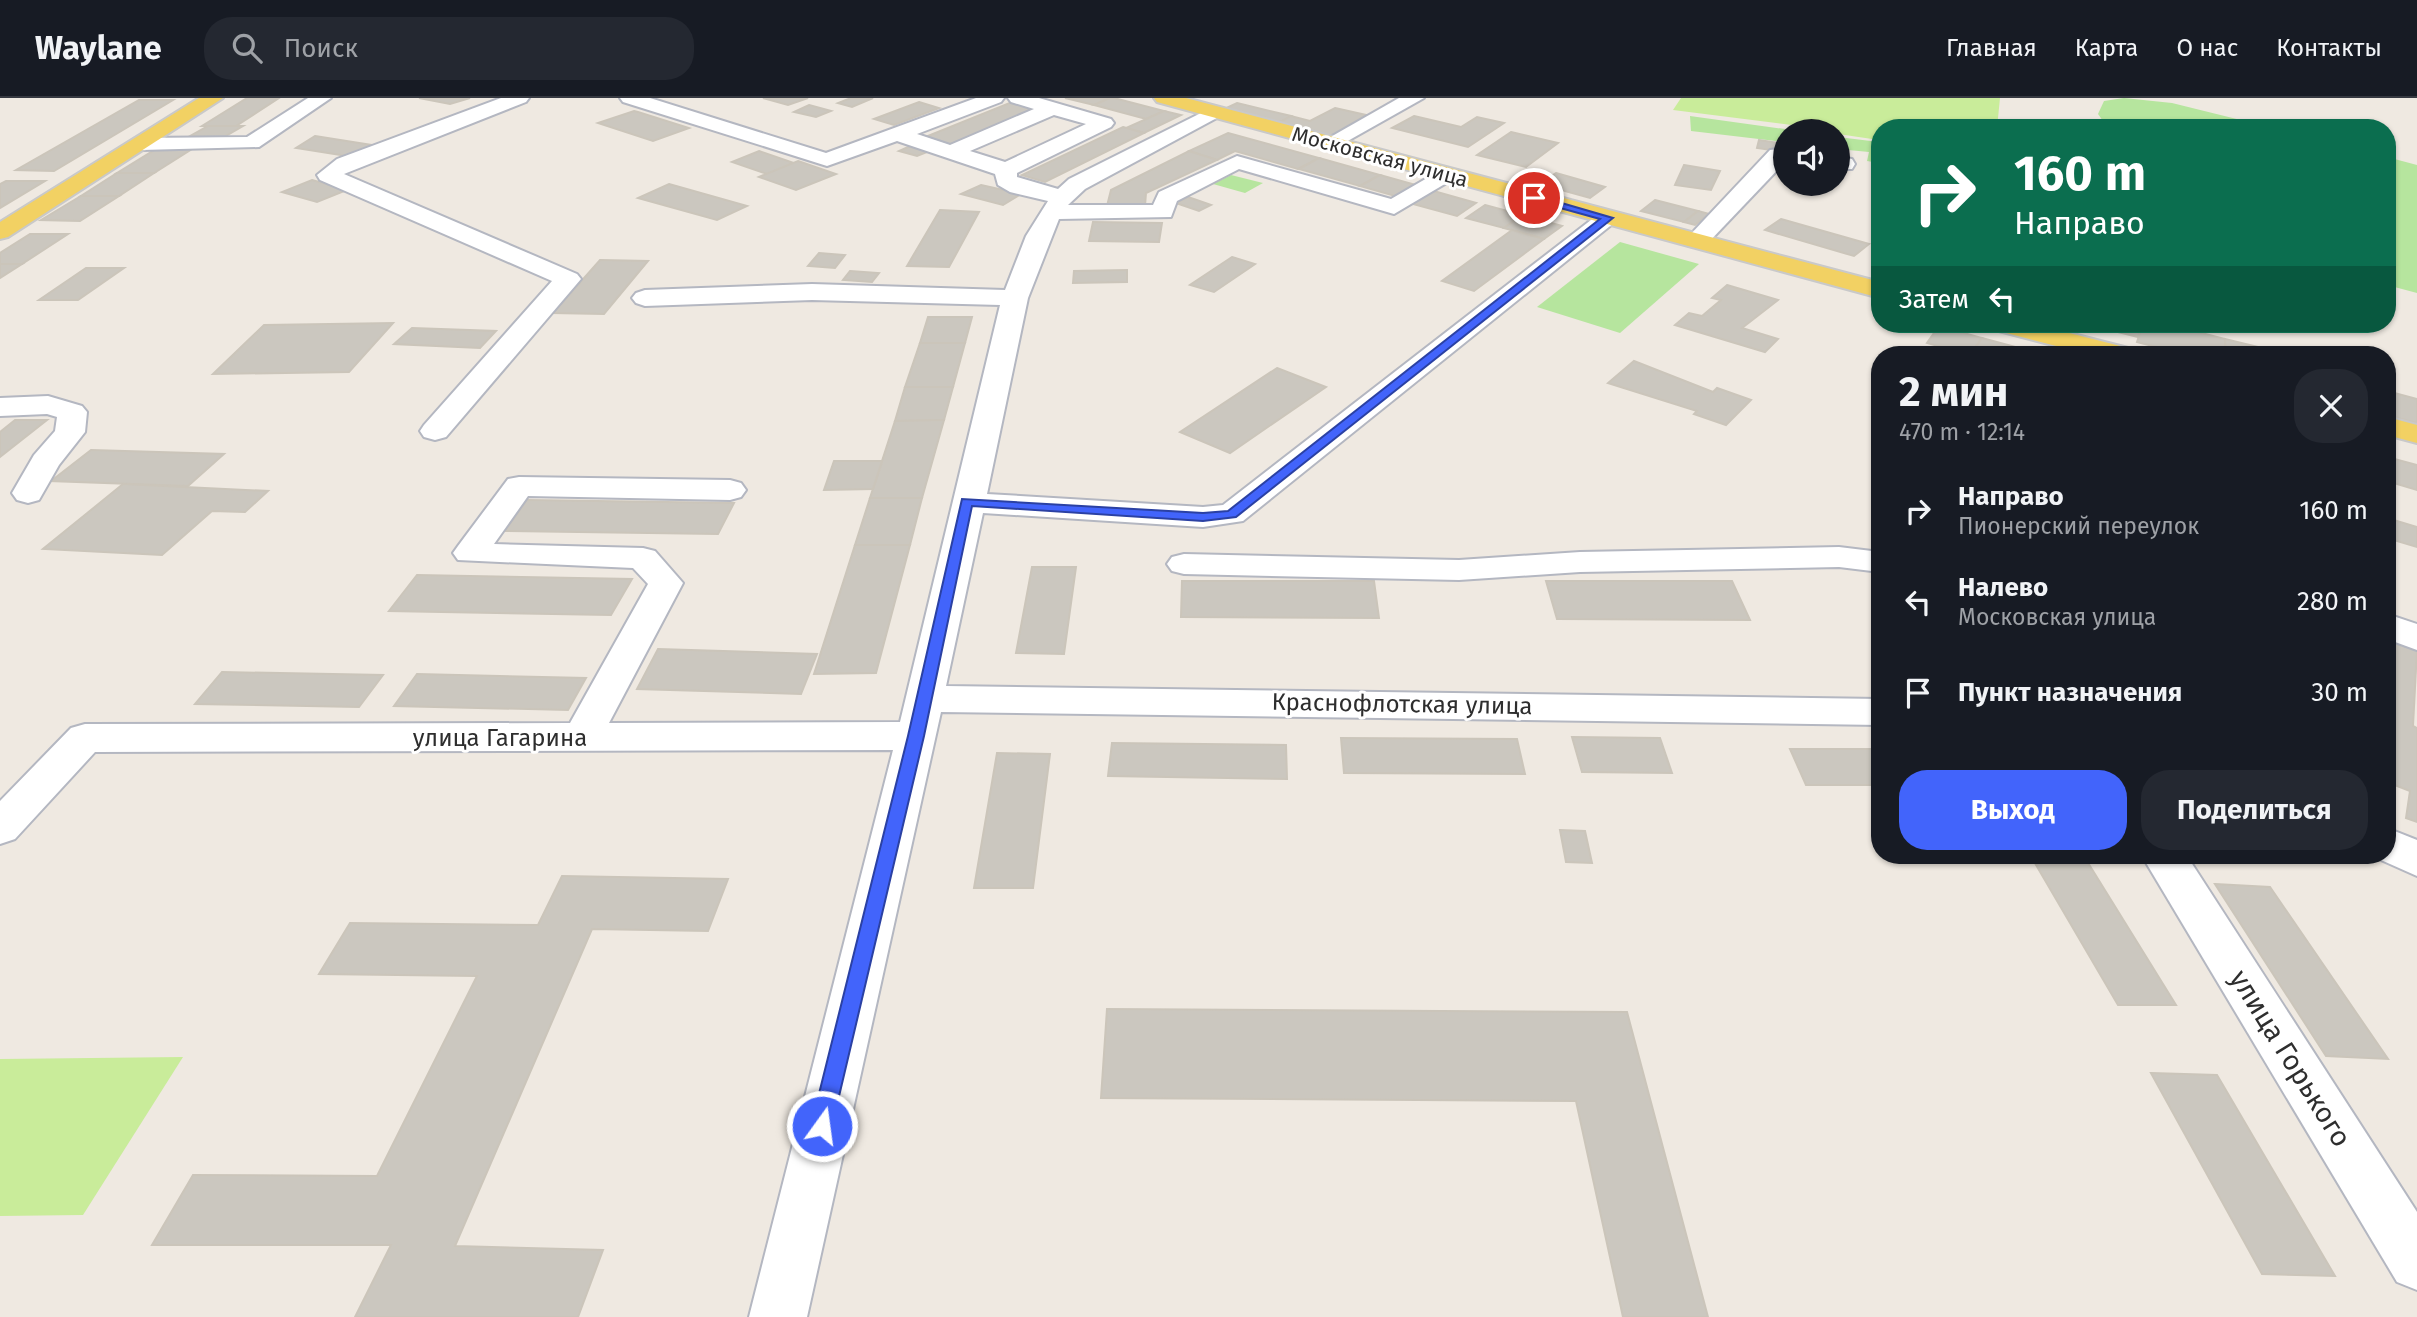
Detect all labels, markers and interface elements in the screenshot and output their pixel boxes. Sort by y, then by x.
search box [204,17,694,80]
text: Waylane [35,28,162,68]
icon: search [228,29,266,67]
text: Поиск [284,33,358,64]
text: Главная [1946,34,2037,62]
text: Карта [2075,34,2138,62]
text: О нас [2176,34,2238,62]
text: Контакты [2276,34,2382,62]
map controls [1773,119,1850,196]
button: sound [1773,119,1850,196]
street label: Московская улица [1289,121,1471,193]
text: 160 m [2014,144,2146,203]
icon: right [1899,147,1990,238]
pin [1504,168,1564,228]
icon: arrive [1515,179,1553,217]
text: Направо [2014,204,2145,242]
icon: left [1983,280,2021,318]
text: Затем [1899,284,1969,315]
text: 2 мин [1899,367,2008,417]
button: close [2294,369,2368,443]
text: 470 m · 12:14 [1899,418,2025,446]
text: Направо [1958,481,2064,512]
icon: right [1899,492,1937,530]
text: 160 m [2299,495,2368,526]
text: Пионерский переулок [1958,512,2199,540]
text: Налево [1958,572,2048,603]
icon: left [1899,583,1937,621]
text: 280 m [2297,586,2368,617]
text: Московская улица [1958,603,2156,631]
icon: arrive [1899,674,1937,712]
text: Пункт назначения [1958,677,2182,708]
text: 30 m [2311,677,2368,708]
street label: Краснофлотская улица [1271,688,1533,720]
street label: улица Гагарина [413,724,587,752]
button: Выход [1899,770,2127,850]
button: Поделиться [2141,770,2368,850]
street label: улица Горького [2223,964,2358,1153]
position arrow [785,1089,859,1163]

